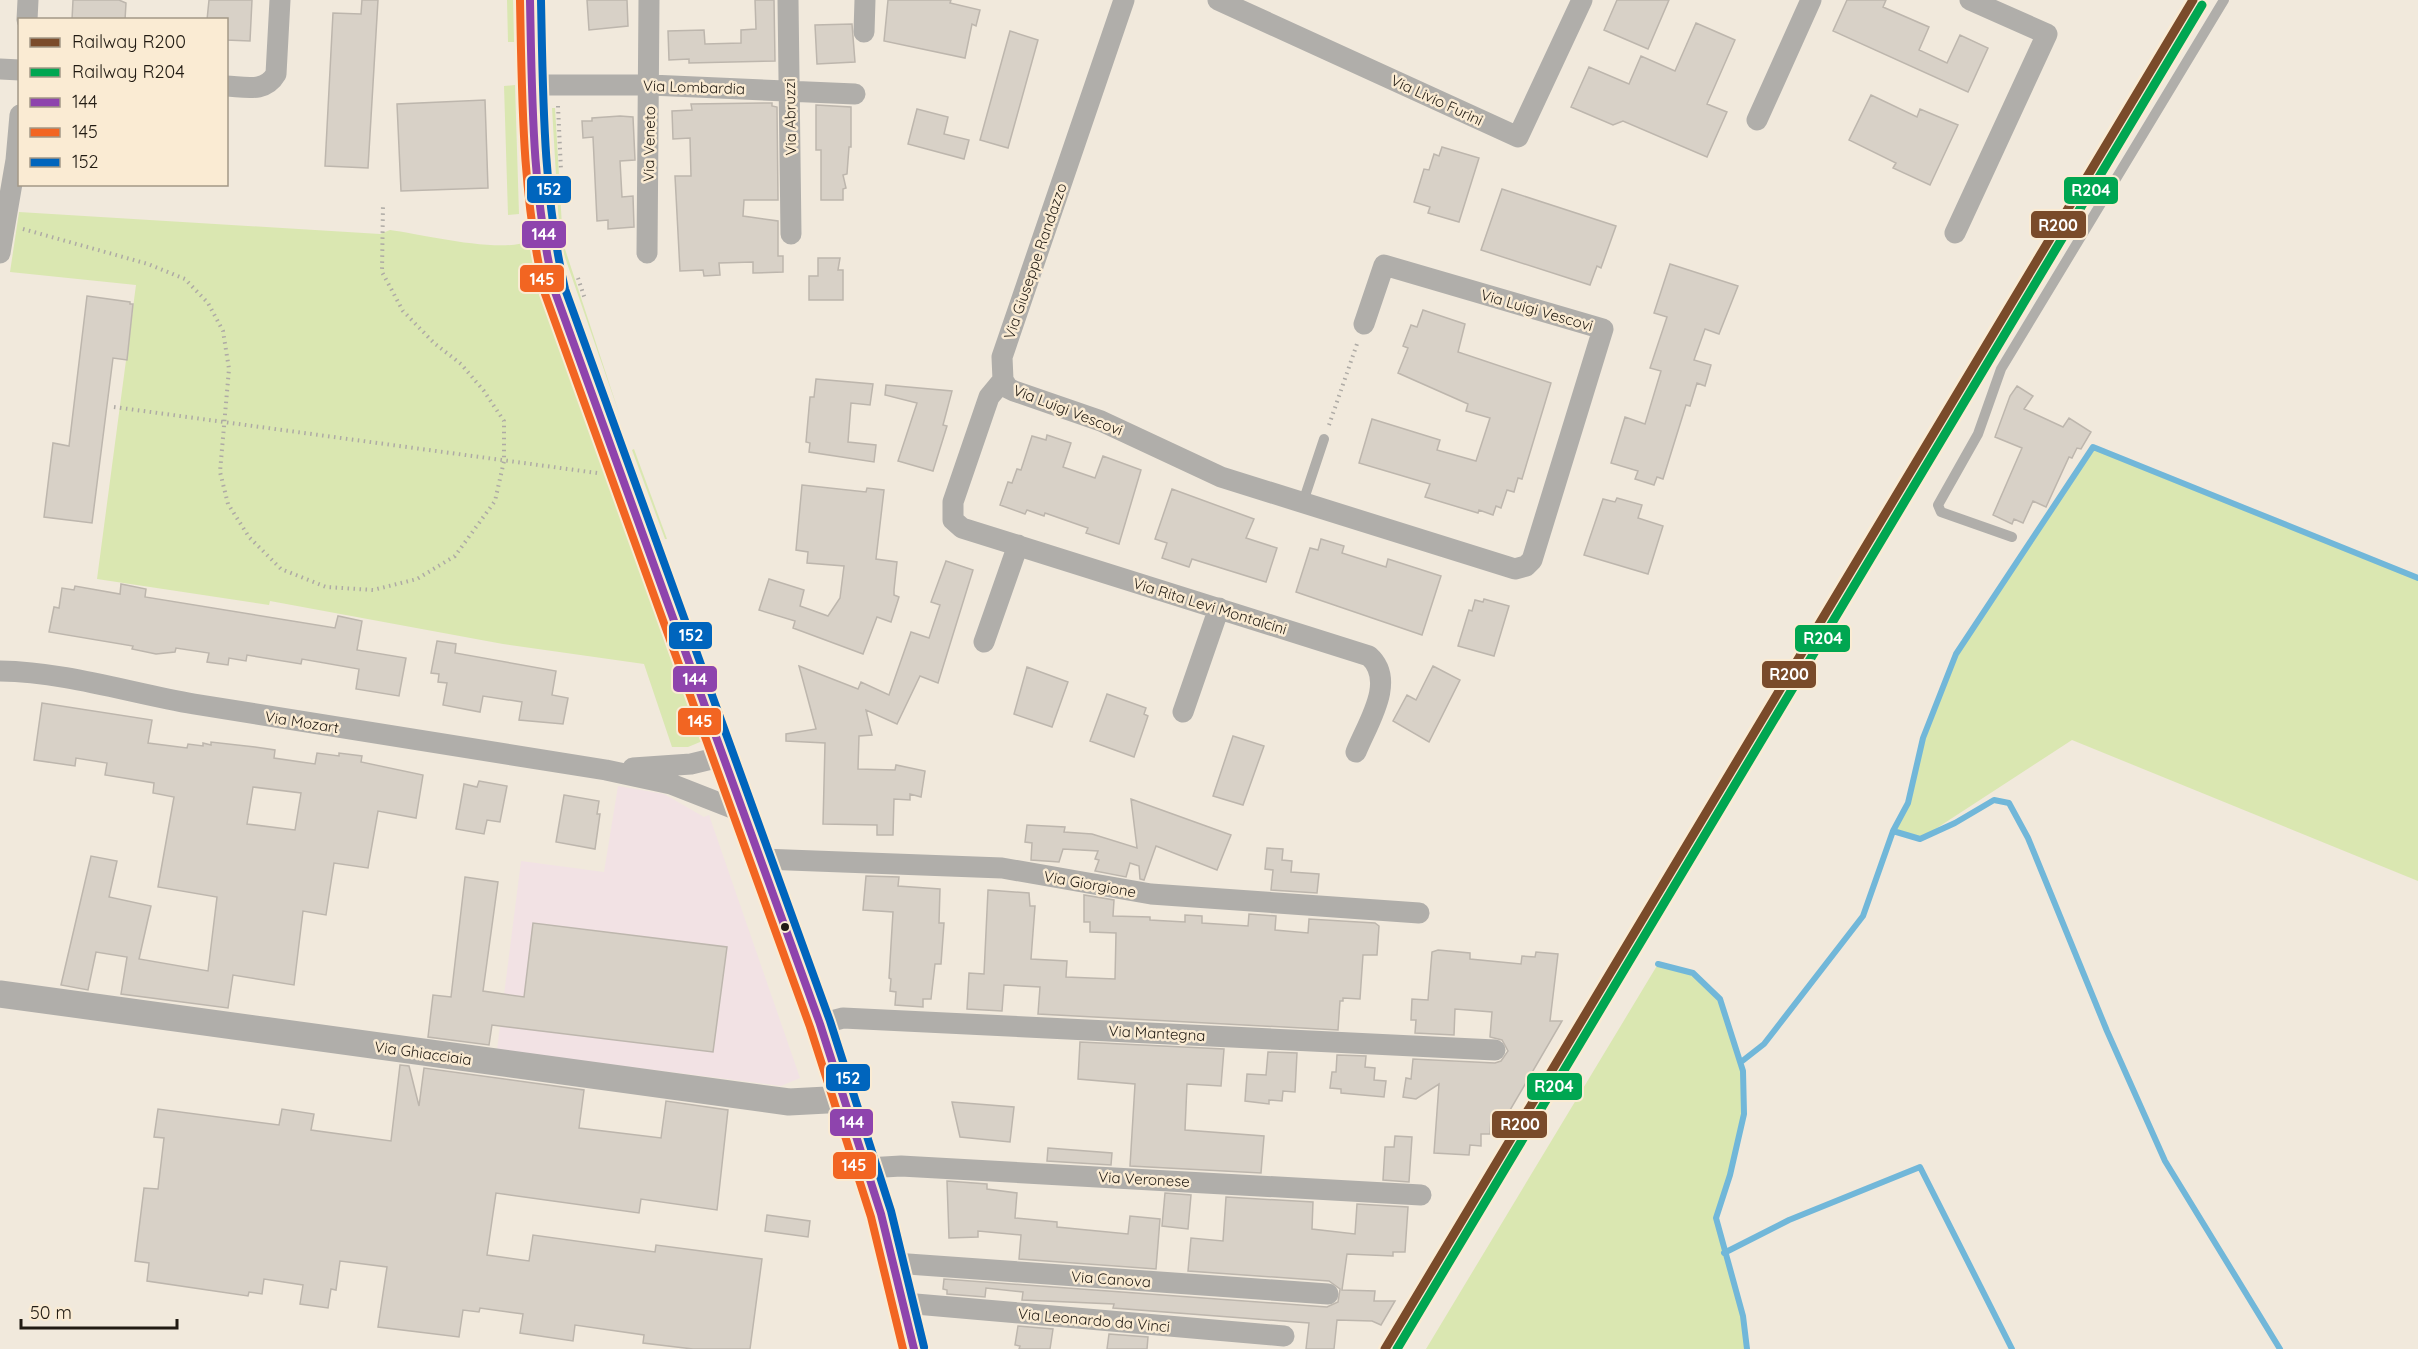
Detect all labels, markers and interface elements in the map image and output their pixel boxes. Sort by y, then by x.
legend [18,18,228,186]
text: Railway R200 [72,30,186,53]
text: Railway R204 [72,60,185,83]
street label: Via Livio Furini [1388,70,1486,130]
street label: Via Lombardia [643,76,745,98]
street label: Via Abruzzi [780,78,800,156]
text: 144 [72,90,97,113]
street label: Via Veneto [639,106,659,182]
text: 145 [72,120,98,143]
text: 152 [72,150,98,173]
line badge: 152 [526,175,572,204]
line badge: R204 [2063,176,2119,205]
text: 152 [537,179,561,199]
street label: Via Giuseppe Randazzo [999,180,1071,342]
text: R204 [2071,180,2111,200]
line badge: R200 [2030,210,2087,239]
text: R200 [2038,215,2078,235]
line badge: 144 [521,220,567,249]
text: 144 [531,224,557,244]
line badge: 145 [519,264,565,293]
text: 145 [530,269,554,289]
street label: Via Luigi Vescovi [1479,285,1595,335]
street label: Via Luigi Vescovi [1011,380,1125,440]
street label: Via Rita Levi Montalcini [1131,574,1289,638]
line badge: 152 [668,621,713,650]
line badge: R204 [1794,624,1851,653]
text: 152 [679,625,703,645]
text: R204 [1803,628,1843,648]
line badge: R200 [1761,660,1817,689]
text: R200 [1769,664,1809,684]
line badge: 144 [672,665,718,693]
text: 144 [682,669,708,689]
street label: Via Mozart [264,707,340,737]
line badge: 145 [677,707,722,736]
text: 145 [688,711,712,731]
street label: Via Giorgione [1042,867,1138,901]
unlabelled marker [779,921,791,933]
street label: Via Mantegna [1108,1021,1206,1045]
street label: Via Ghiacciaia [373,1037,473,1069]
line badge: 152 [825,1063,871,1092]
text: 152 [836,1068,860,1088]
line badge: R204 [1526,1072,1583,1101]
text: R204 [1534,1076,1574,1096]
line badge: 144 [829,1108,874,1137]
line badge: R200 [1491,1110,1548,1139]
text: 144 [839,1112,865,1132]
text: R200 [1500,1114,1540,1134]
line badge: 145 [832,1151,877,1180]
text: 145 [842,1155,866,1175]
street label: Via Veronese [1098,1167,1190,1191]
street label: Via Canova [1070,1267,1152,1291]
scale bar [21,1292,177,1330]
text: 50 m [30,1301,72,1324]
street label: Via Leonardo da Vinci [1017,1304,1171,1336]

